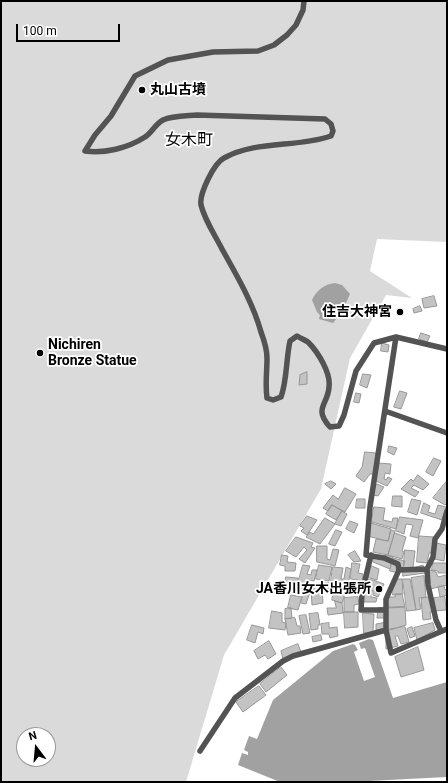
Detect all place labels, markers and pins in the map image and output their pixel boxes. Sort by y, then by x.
place label: 丸山古墳 [150,82,206,98]
marker: 丸山古墳 [137,85,147,95]
place label: 住吉大神宮 [322,304,392,320]
marker: 住吉大神宮 [395,307,405,317]
place label: Nichiren Bronze Statue [48,337,137,370]
marker: Nichiren Bronze Statue [35,348,45,358]
place label: JA香川女木出張所 [256,581,371,597]
marker: JA香川女木出張所 [374,584,384,594]

